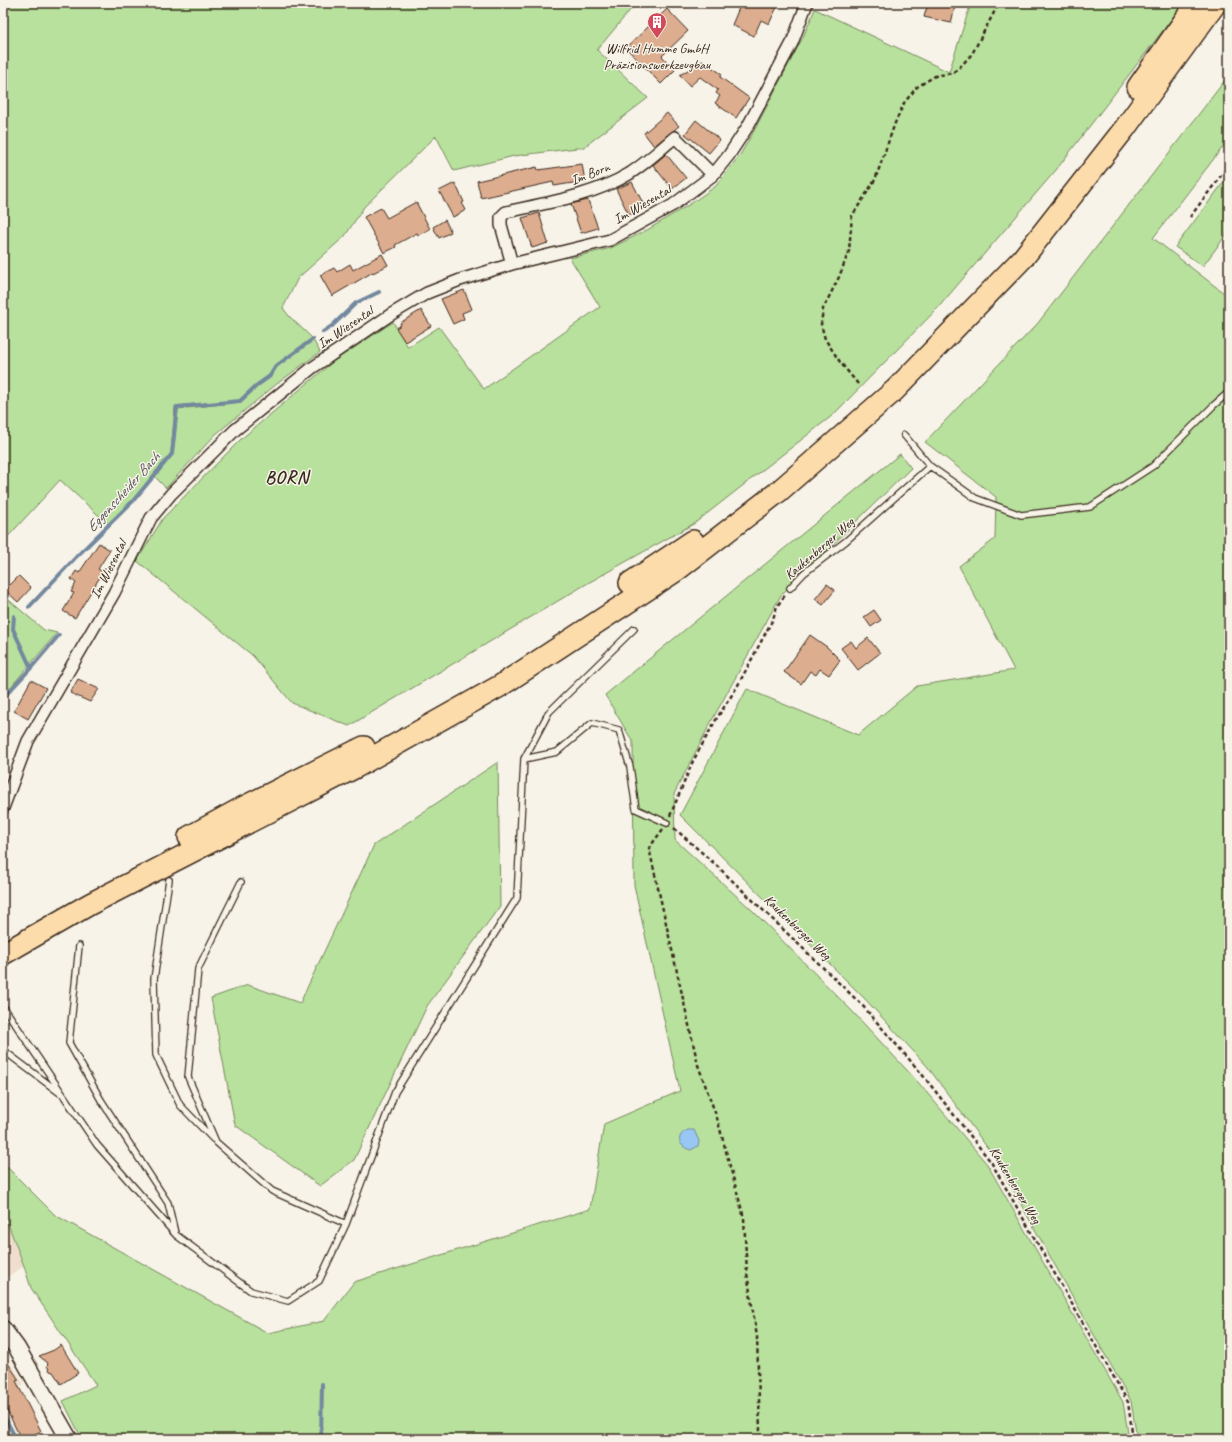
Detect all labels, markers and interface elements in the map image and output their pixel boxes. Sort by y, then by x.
building icon: Wilfrid Humme GmbH Präzisionswerkzeugbau [646,11,668,39]
place label: Wilfrid Humme GmbH Präzisionswerkzeugbau [604,40,711,73]
street label: Im Born [568,158,613,189]
street label: Im Wiesental [611,180,676,228]
street label: Im Wiesental [314,301,378,352]
water label: Eggenscheider Bach [82,448,165,536]
district label: BORN [265,466,311,488]
street label: Kaukenberger Weg [781,513,858,583]
street label: Im Wiesental [87,535,132,601]
street label: Kaukenberger Weg [760,891,836,964]
street label: Kaukenberger Weg [986,1144,1046,1228]

